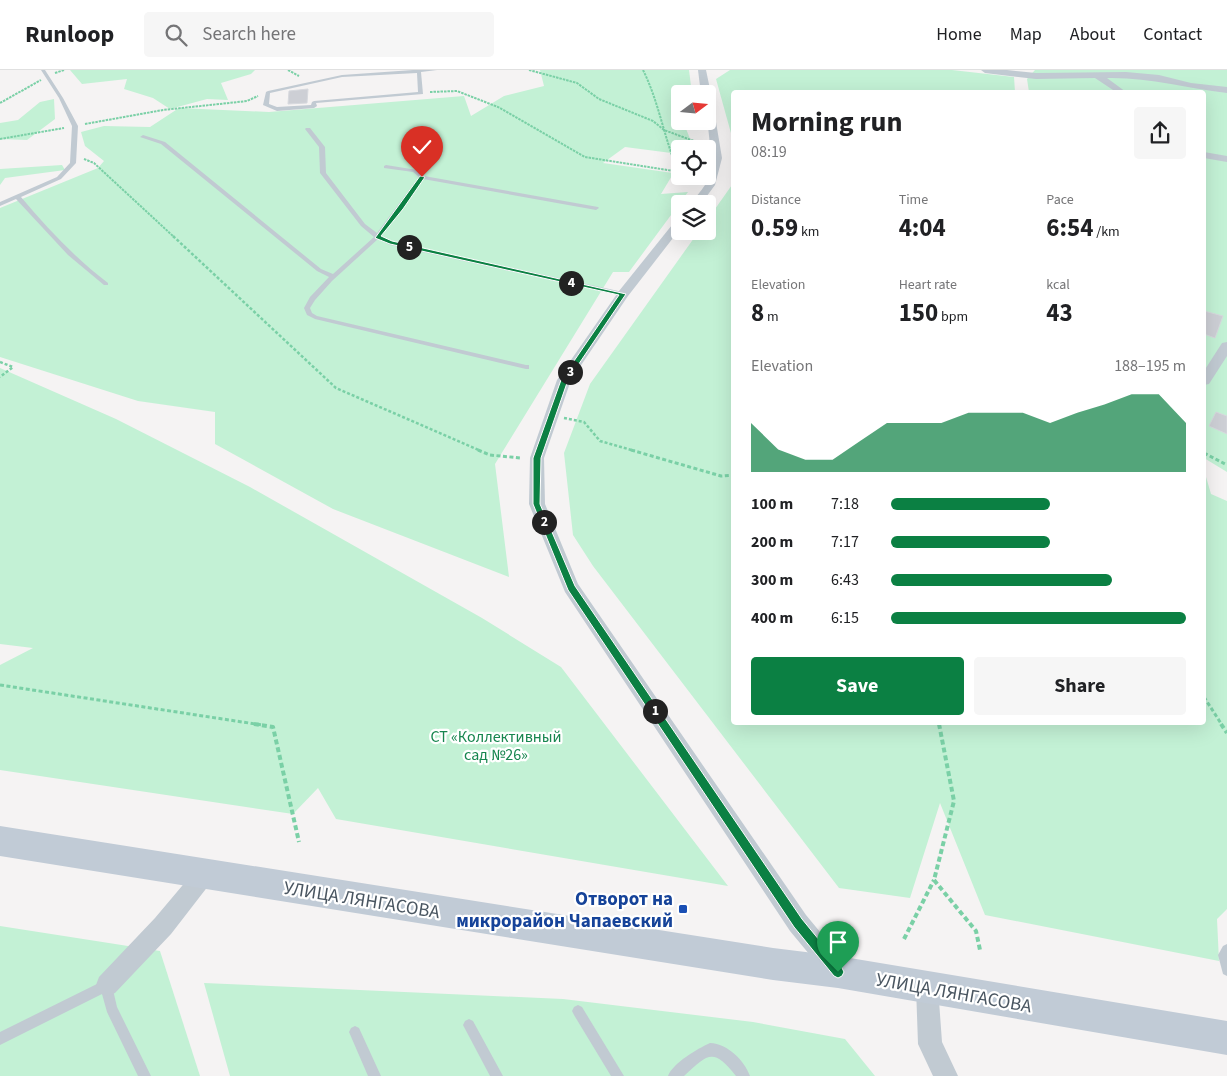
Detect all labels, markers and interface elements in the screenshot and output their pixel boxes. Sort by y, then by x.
search box [144,12,494,57]
text: Runloop [25,17,114,52]
icon: search [162,21,190,49]
text: Search here [202,21,296,48]
text: Home [936,22,982,47]
text: Map [1010,22,1042,47]
text: About [1070,22,1115,47]
text: Contact [1143,22,1202,47]
north arrow [671,85,716,130]
map controls [671,85,716,240]
text: Morning run [751,102,902,142]
button: share [1134,107,1186,159]
pin [401,126,443,177]
icon: check [408,133,436,161]
button: locate [671,140,716,185]
text: 08:19 [751,141,787,163]
text: Distance [751,190,801,210]
text: Time [899,190,928,210]
text: Pace [1046,190,1074,210]
button: layers [671,195,716,240]
text: 0.59 [751,210,798,246]
text: 4:04 [899,210,946,246]
text: 6:54 [1046,210,1093,246]
text: km [798,222,819,242]
text: /km [1093,222,1120,242]
pin: 5 [396,234,422,260]
text: 5 [406,237,413,257]
pin: 4 [558,270,584,296]
text: 4 [568,273,575,293]
text: Elevation [751,275,806,295]
text: Heart rate [899,275,957,295]
text: kcal [1046,275,1070,295]
text: 8 [751,295,764,331]
text: 150 [899,295,938,331]
text: 43 [1046,295,1073,331]
text: m [764,307,779,327]
text: bpm [938,307,968,327]
text: Elevation [751,355,813,377]
text: 188–195 m [1114,355,1186,377]
pin: 3 [558,360,582,384]
text: 3 [567,362,574,382]
text: 100 m [751,493,793,515]
text: 7:18 [831,493,859,515]
pin: 2 [532,510,556,534]
text: 2 [541,512,548,532]
text: 200 m [751,531,793,553]
text: 7:17 [831,531,859,553]
text: 300 m [751,569,793,591]
text: 6:43 [831,569,859,591]
text: 400 m [751,607,793,629]
text: 6:15 [831,607,859,629]
button: Save [751,657,964,715]
button: Share [974,657,1186,715]
pin: 1 [642,698,668,724]
text: 1 [652,701,659,721]
park label: СТ «Коллективный сад №26» [430,726,562,766]
street label: УЛИЦА ЛЯНГАСОВА [282,875,442,926]
place label: Отворот на микрорайон Чапаевский [456,886,673,935]
marker: Отворот на микрорайон Чапаевский [677,903,689,915]
pin [817,921,859,972]
icon: arrive [824,928,852,956]
street label: УЛИЦА ЛЯНГАСОВА [874,966,1034,1021]

